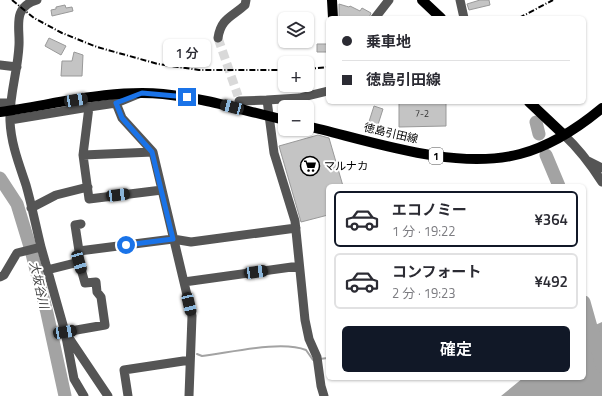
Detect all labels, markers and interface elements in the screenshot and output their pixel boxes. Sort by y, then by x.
map controls [278,12,314,136]
button: layers [278,12,314,48]
text: 乗車地 [366,30,411,53]
callout: 1 分 [163,39,211,67]
text: 1 分 [175,43,199,63]
button: + [278,56,314,92]
text: 徳島引田線 [366,68,441,91]
route end [178,88,196,106]
car [63,92,89,108]
car [219,98,245,116]
button: − [278,100,314,136]
house number: 7-2 [415,107,429,120]
street label: 徳島引田線 [362,119,420,147]
road number: 1 [429,148,443,164]
supermarket icon: マルナカ [299,155,321,177]
place label: マルナカ [324,158,368,174]
car [105,188,131,202]
text: エコノミー [392,198,467,221]
icon: car [344,201,380,237]
text: ¥364 [534,208,568,231]
text: 1 分 · 19:22 [392,221,456,241]
route start [117,236,135,254]
car [70,249,88,275]
water label: 大坂谷川 [25,259,55,312]
text: コンフォート [392,260,482,283]
icon: car [344,263,380,299]
car [243,264,269,280]
text: ¥492 [534,270,568,293]
text: 2 分 · 19:23 [392,283,456,303]
car [180,291,198,317]
car [52,324,78,340]
button: 確定 [342,326,570,372]

